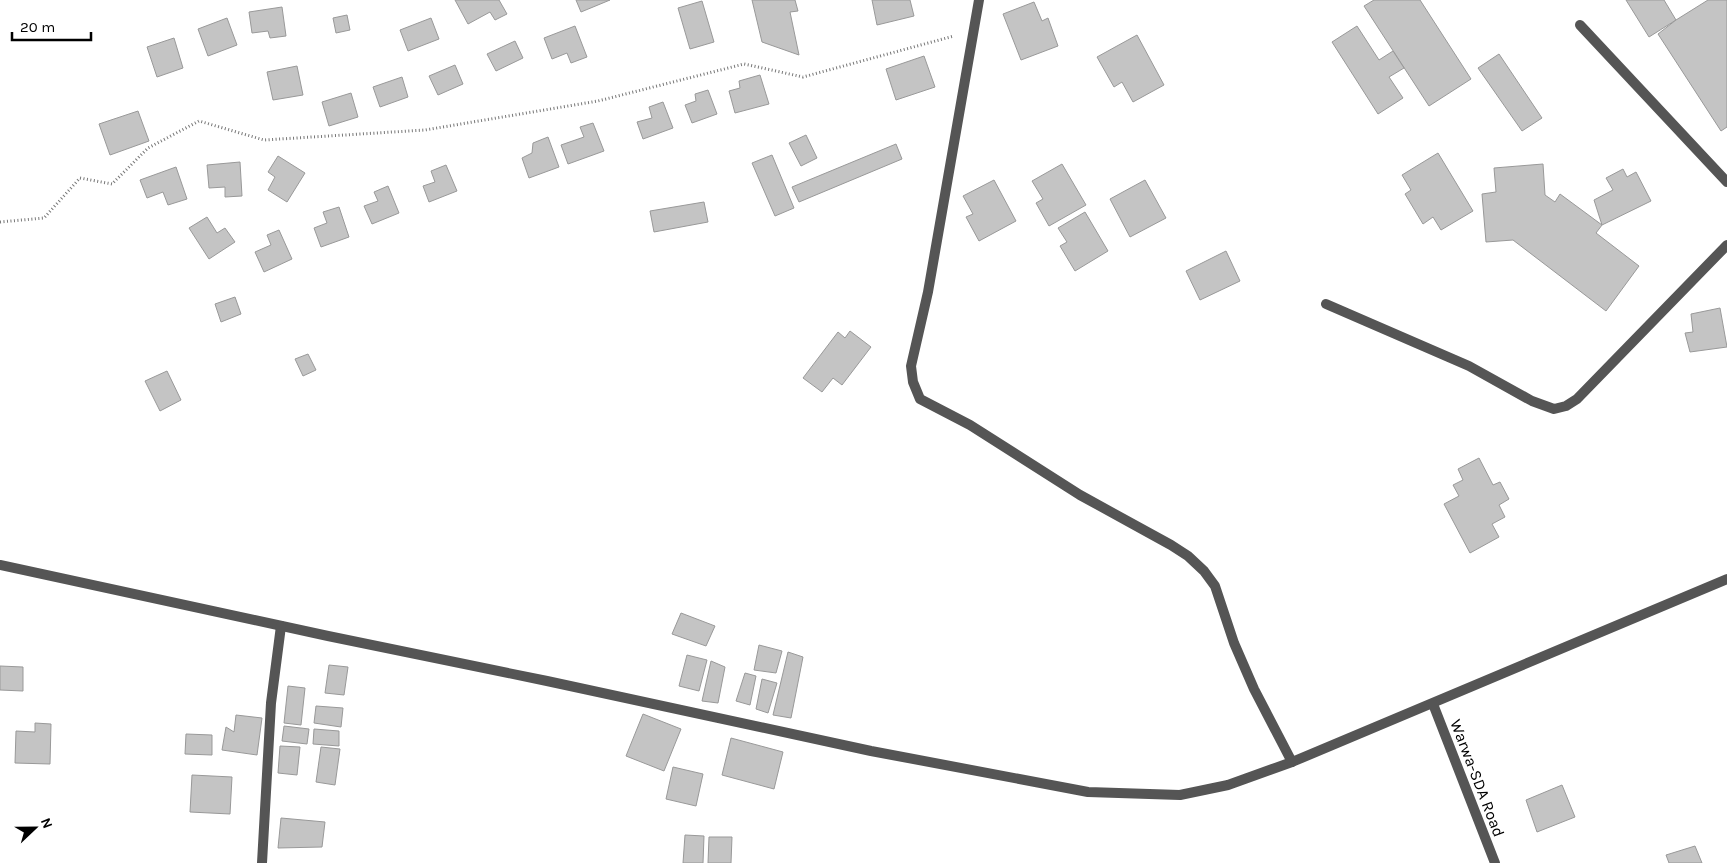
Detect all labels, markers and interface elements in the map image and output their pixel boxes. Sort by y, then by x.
scale bar [12,10,91,42]
text: 20 m [20,18,55,36]
street label: Warwa-SDA Road [1446,717,1509,840]
north arrow [10,803,60,853]
text: N [37,815,56,831]

